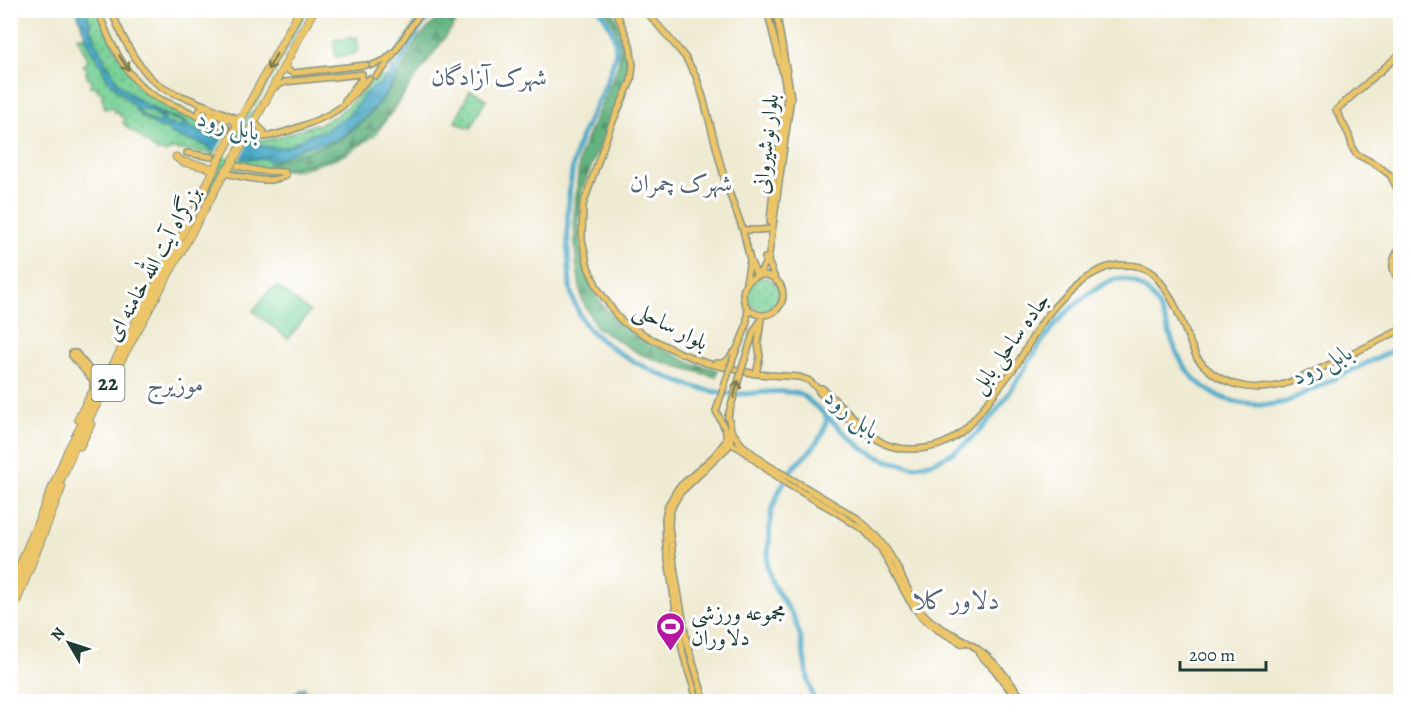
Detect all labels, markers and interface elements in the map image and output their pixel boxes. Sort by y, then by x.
one-way arrow [266,53,278,70]
one-way arrow [118,54,130,71]
district label: شهرک آزادگان [431,61,547,93]
street label: بلوار نوشیروانی [746,92,786,196]
water label: بابل رود [194,102,264,149]
district label: شهرک چمران [630,167,732,199]
street label: بزرگراه آیت الله خامنه ای [95,179,208,347]
street label: جاده ساحلی بابل [963,286,1058,400]
street label: بلوار ساحلی [628,294,714,358]
water label: بابل رود [1286,335,1359,393]
road number: 22 [92,365,124,401]
district label: موزیرج [147,368,203,405]
one-way arrow [731,380,742,399]
water label: بابل رود [817,381,888,448]
district label: دلاور کلا [913,583,999,618]
place label: مجموعه ورزشی دلاوران [691,598,786,653]
sports icon: مجموعه ورزشی دلاوران [654,610,686,652]
north arrow [39,613,99,673]
text: N [46,622,71,646]
scale bar [1180,634,1266,672]
text: 200 m [1189,643,1235,667]

